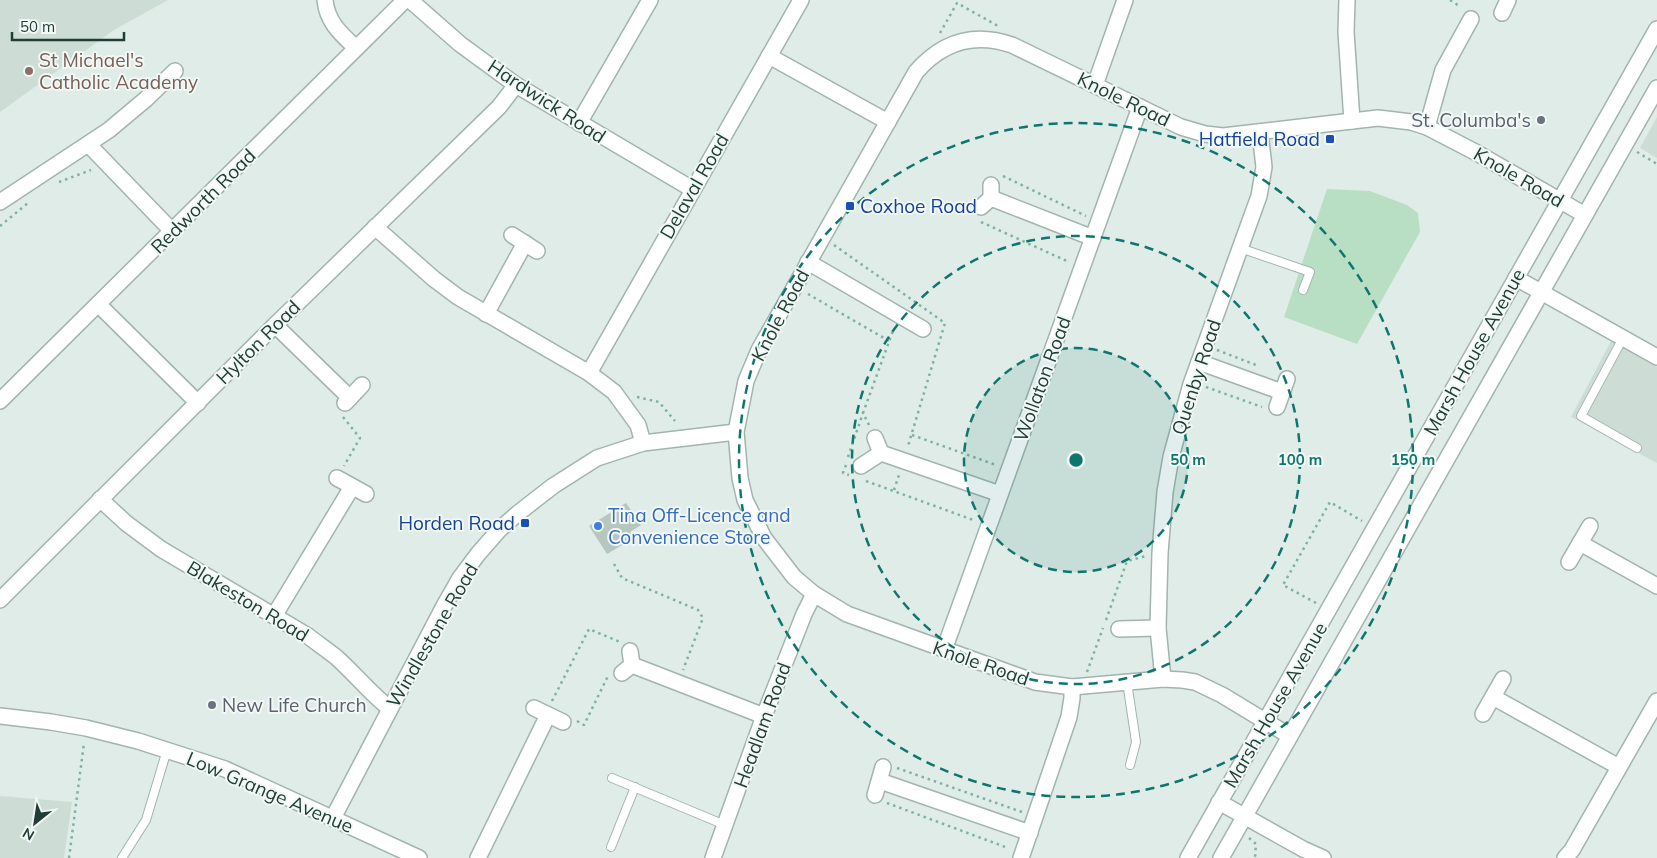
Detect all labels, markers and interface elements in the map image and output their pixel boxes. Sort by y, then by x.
scale bar [12,10,125,42]
text: 50 m [20,17,55,36]
place label: St Michael's Catholic Academy [39,48,198,94]
street label: Hardwick Road [483,54,611,148]
marker: St Michael's Catholic Academy [23,65,35,77]
street label: Knole Road [1074,66,1174,132]
place label: St. Columba's [1411,108,1531,132]
marker: St. Columba's [1535,114,1547,126]
place label: Hatfield Road [1199,127,1320,151]
street label: Delaval Road [654,129,734,243]
marker: Hatfield Road [1324,133,1336,145]
street label: Knole Road [1470,141,1568,213]
street label: Redworth Road [146,144,260,258]
place label: Coxhoe Road [860,194,977,218]
marker: Coxhoe Road [844,200,856,212]
street label: Marsh House Avenue [1418,264,1530,440]
street label: Knole Road [746,265,814,365]
street label: Hylton Road [211,295,305,389]
street label: Wollaton Road [1008,313,1076,445]
street label: Quenby Road [1166,316,1226,438]
text: 50 m [1170,450,1206,469]
text: 100 m [1278,450,1322,469]
text: 150 m [1391,450,1435,469]
centre of rings [1067,451,1085,469]
place label: Tina Off-Licence and Convenience Store [608,503,791,549]
place label: Horden Road [398,511,515,535]
marker: Horden Road [519,517,531,529]
marker: Tina Off-Licence and Convenience Store [592,520,604,532]
street label: Blakeston Road [183,555,313,647]
street label: Windlestone Road [381,559,483,711]
street label: Marsh House Avenue [1218,618,1332,792]
street label: Knole Road [930,635,1032,691]
street label: Headlam Road [728,659,796,791]
place label: New Life Church [222,693,367,717]
marker: New Life Church [206,699,218,711]
street label: Low Grange Avenue [183,746,357,838]
north arrow [10,798,60,848]
text: N [19,824,38,845]

